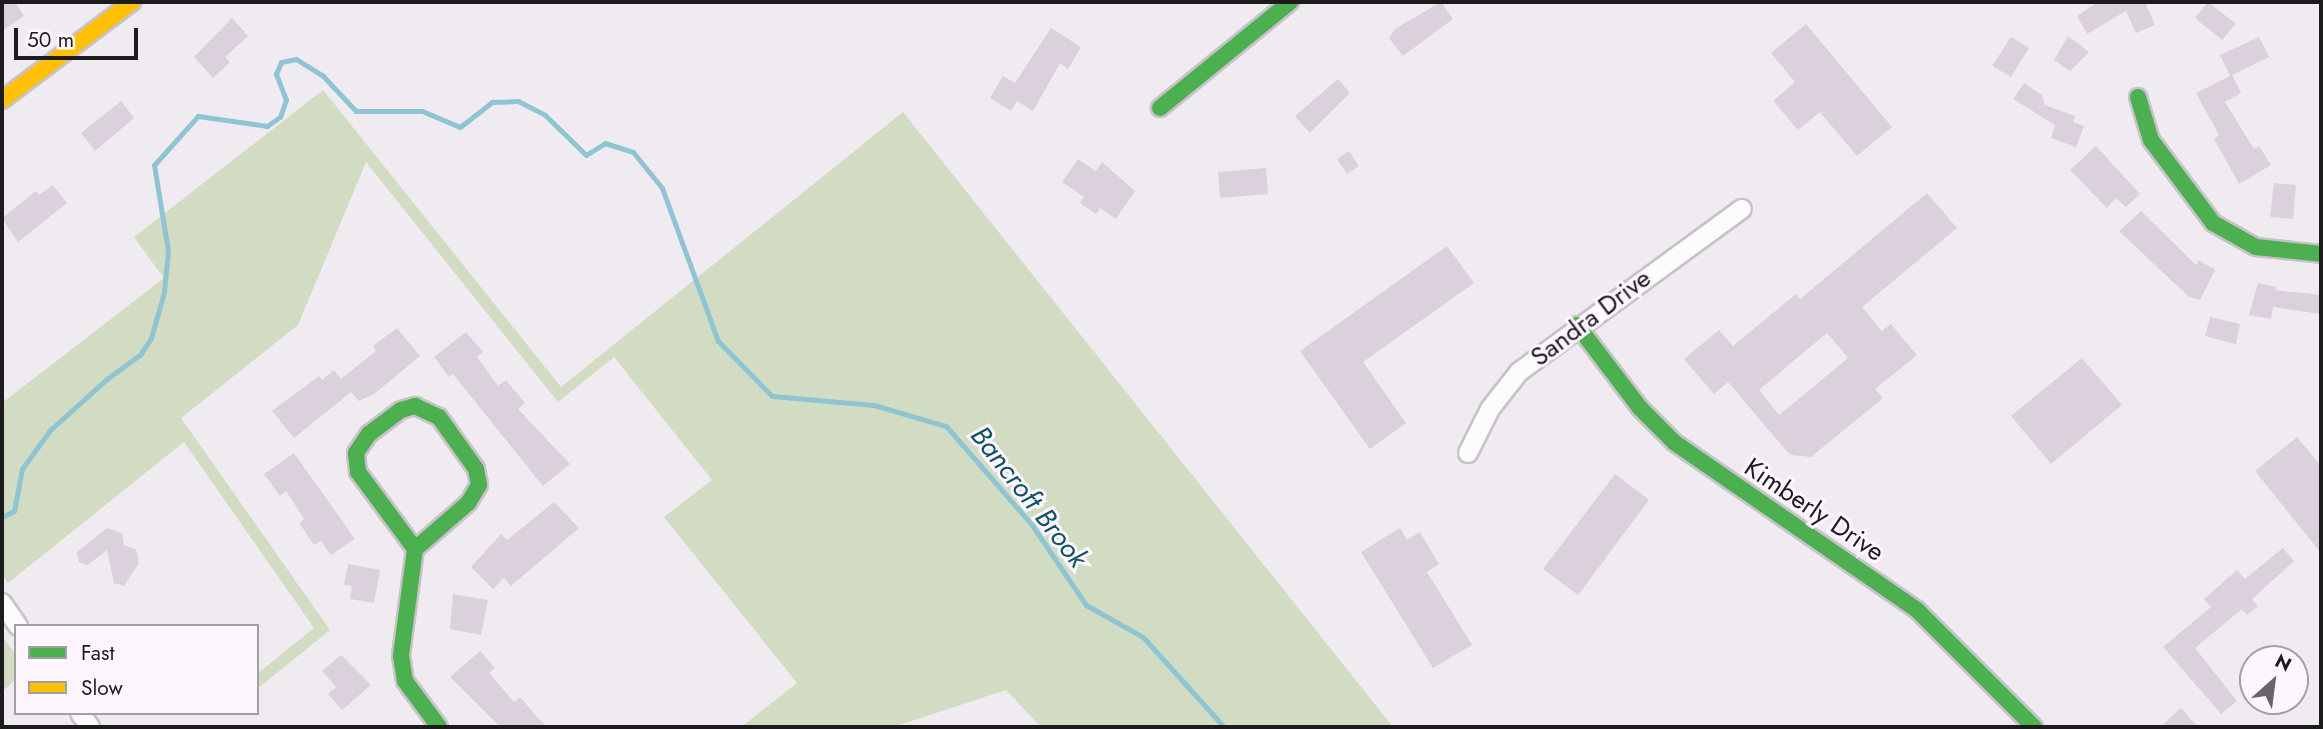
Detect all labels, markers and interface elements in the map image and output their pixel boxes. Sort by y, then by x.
scale bar [18,14,142,58]
text: 50 m [27,25,74,55]
street label: Sandra Drive [1525,263,1657,373]
water label: Bancroft Brook [963,420,1095,574]
street label: Kimberly Drive [1738,452,1890,568]
legend [14,624,259,715]
text: Fast [81,638,114,668]
north arrow [2239,645,2309,715]
text: N [2270,647,2296,678]
text: Slow [81,673,123,703]

